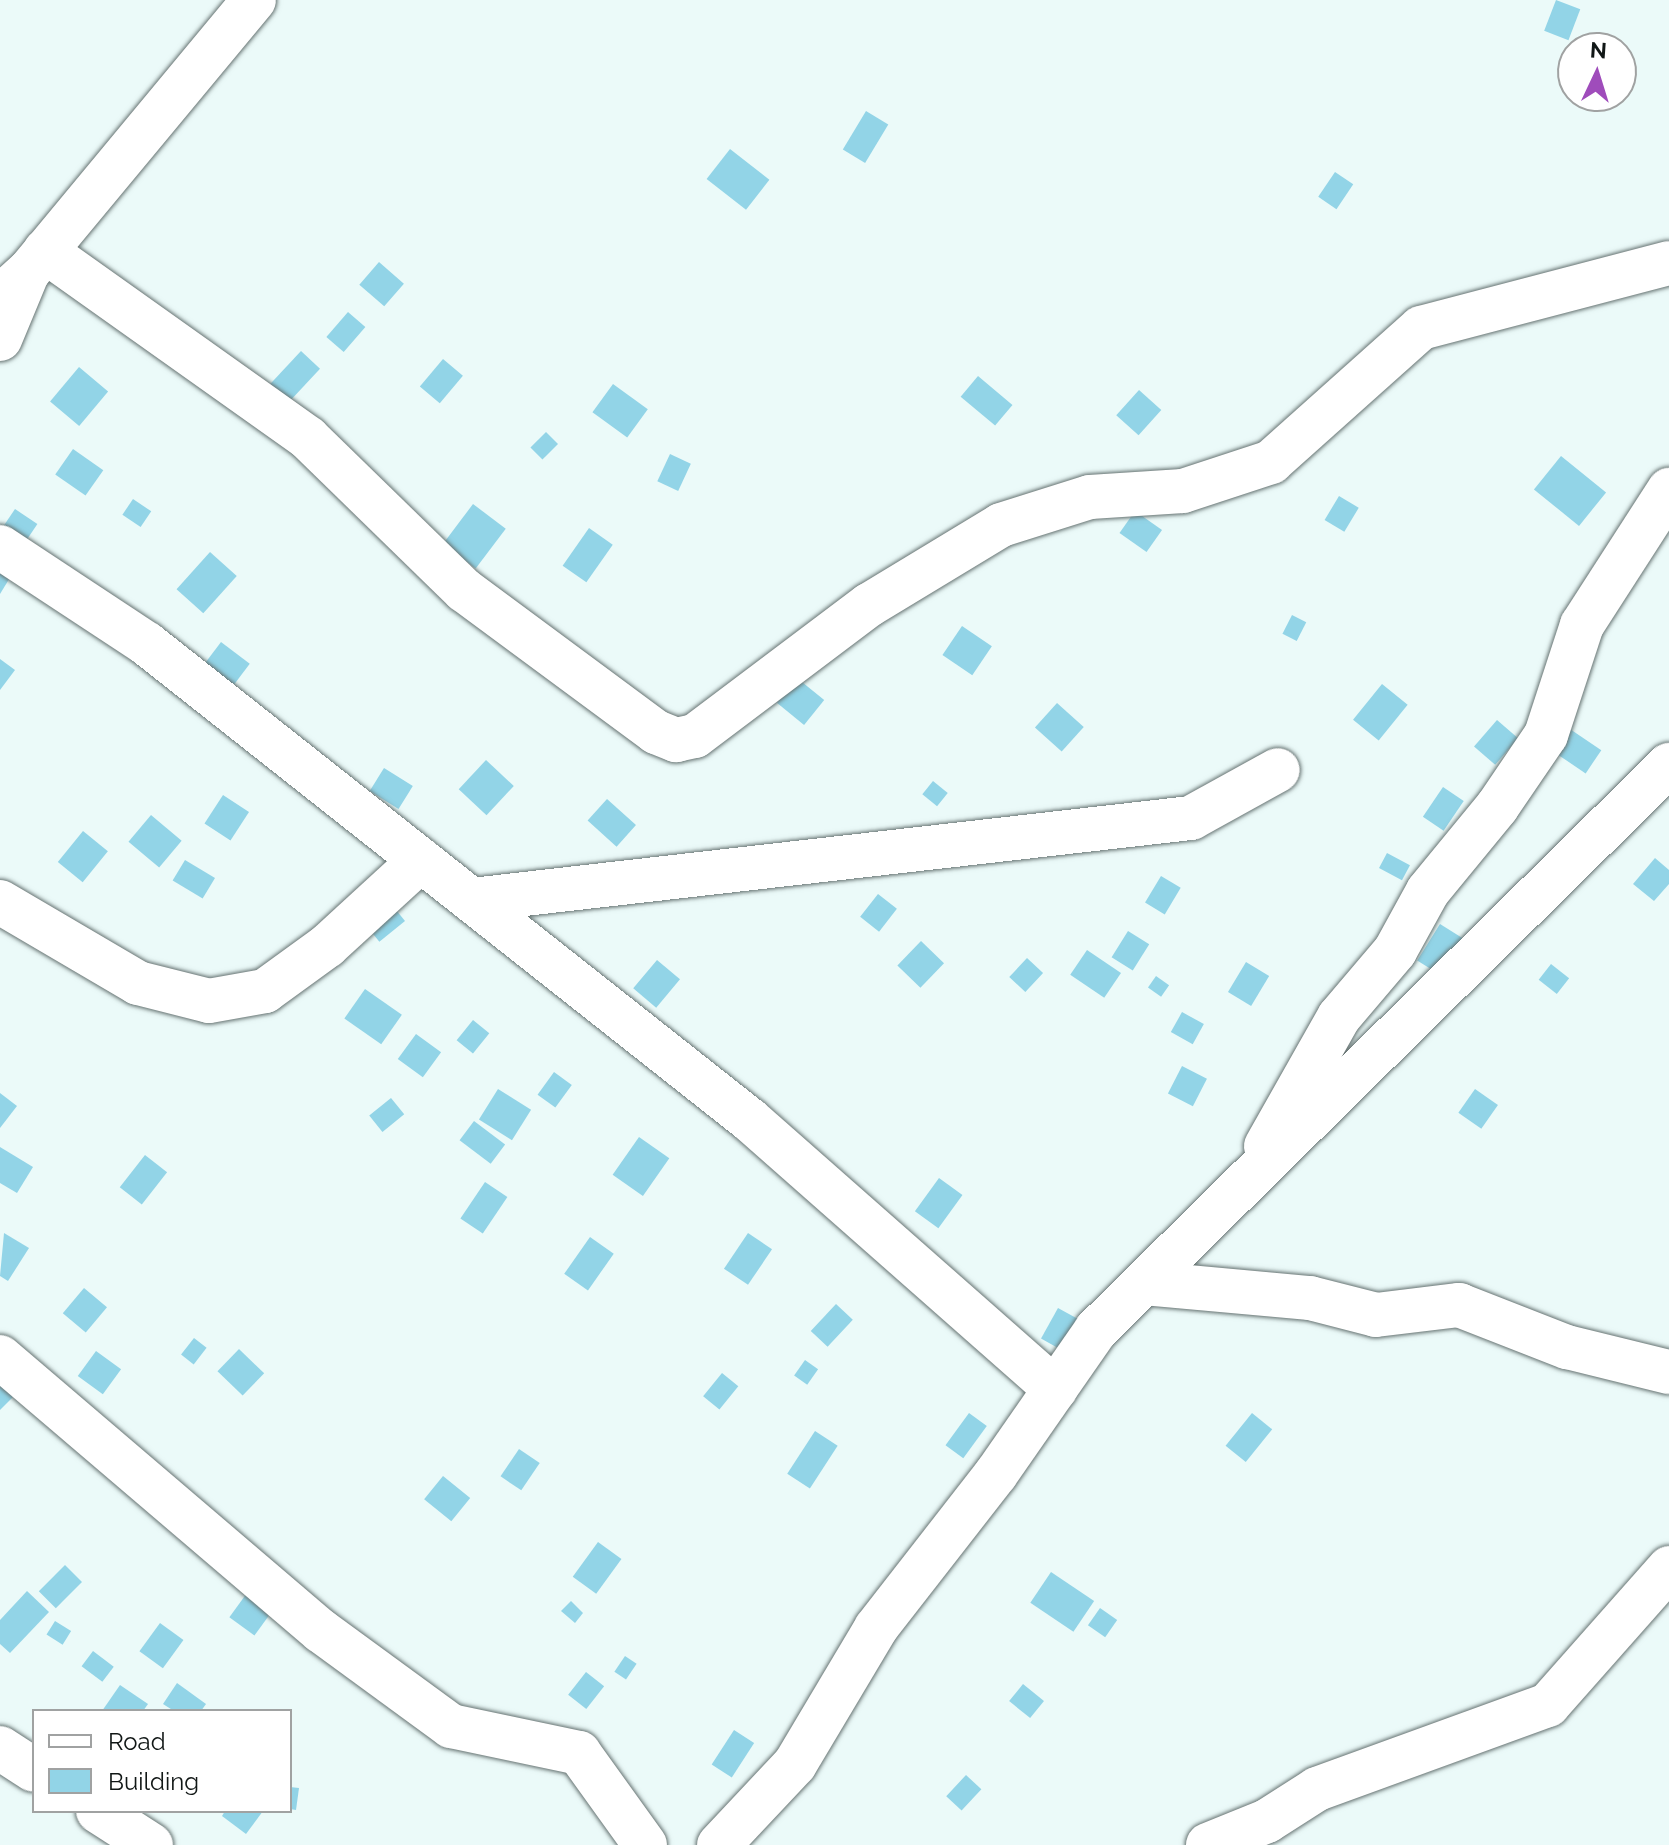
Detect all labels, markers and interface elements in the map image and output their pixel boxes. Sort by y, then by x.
north arrow [1557,32,1637,112]
text: N [1589,36,1608,64]
legend [32,1709,292,1813]
text: Road [108,1727,166,1756]
text: Building [108,1767,199,1796]

